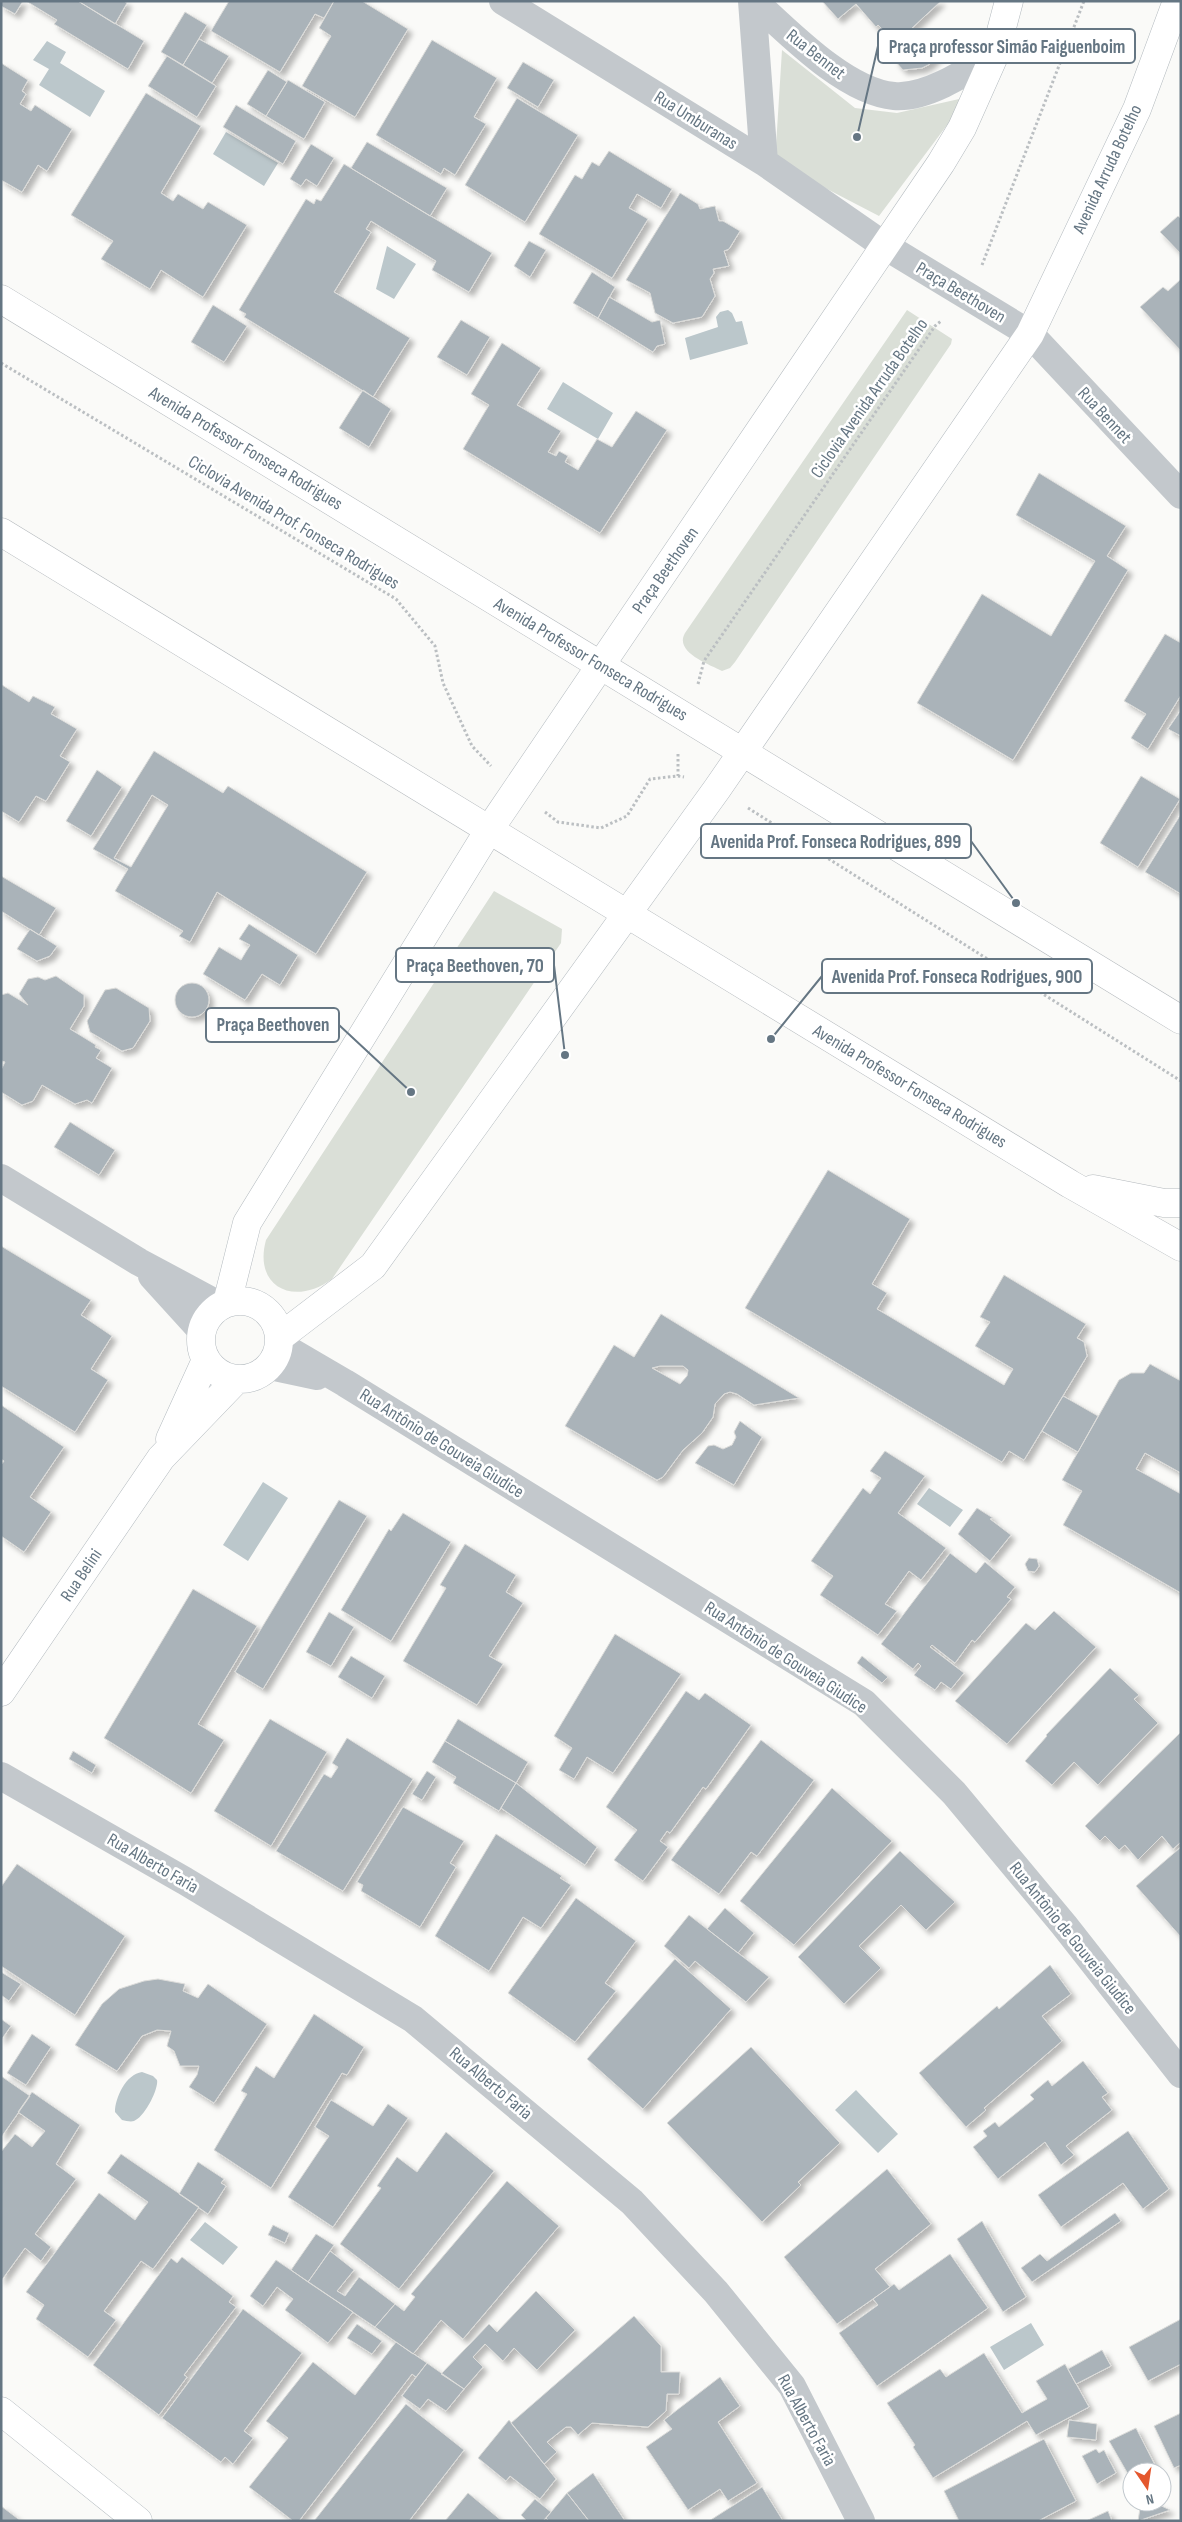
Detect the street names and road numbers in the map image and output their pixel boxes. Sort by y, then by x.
street label: Rua Bennet [782,25,850,84]
street label: Rua Umburanas [650,87,741,154]
street label: Avenida Arruda Botelho [1068,101,1146,238]
street label: Praça Beethoven [912,257,1009,327]
street label: Ciclovia Avenida Arruda Botelho [806,315,932,482]
street label: Avenida Professor Fonseca Rodrigues [144,382,346,515]
street label: Rua Bennet [1073,383,1136,448]
street label: Ciclovia Avenida Prof. Fonseca Rodrigues [184,451,403,594]
street label: Praça Beethoven [628,523,703,618]
street label: Avenida Professor Fonseca Rodrigues [489,593,691,726]
street label: Avenida Professor Fonseca Rodrigues [808,1020,1010,1153]
street label: Rua Antônio de Gouveia Giudice [356,1384,528,1503]
street label: Rua Belini [56,1545,107,1606]
street label: Rua Antônio de Gouveia Giudice [700,1597,871,1718]
street label: Rua Alberto Faria [104,1829,202,1898]
street label: Rua Antônio de Gouveia Giudice [1005,1858,1140,2019]
street label: Rua Alberto Faria [445,2043,536,2124]
street label: Rua Alberto Faria [773,2371,840,2470]

